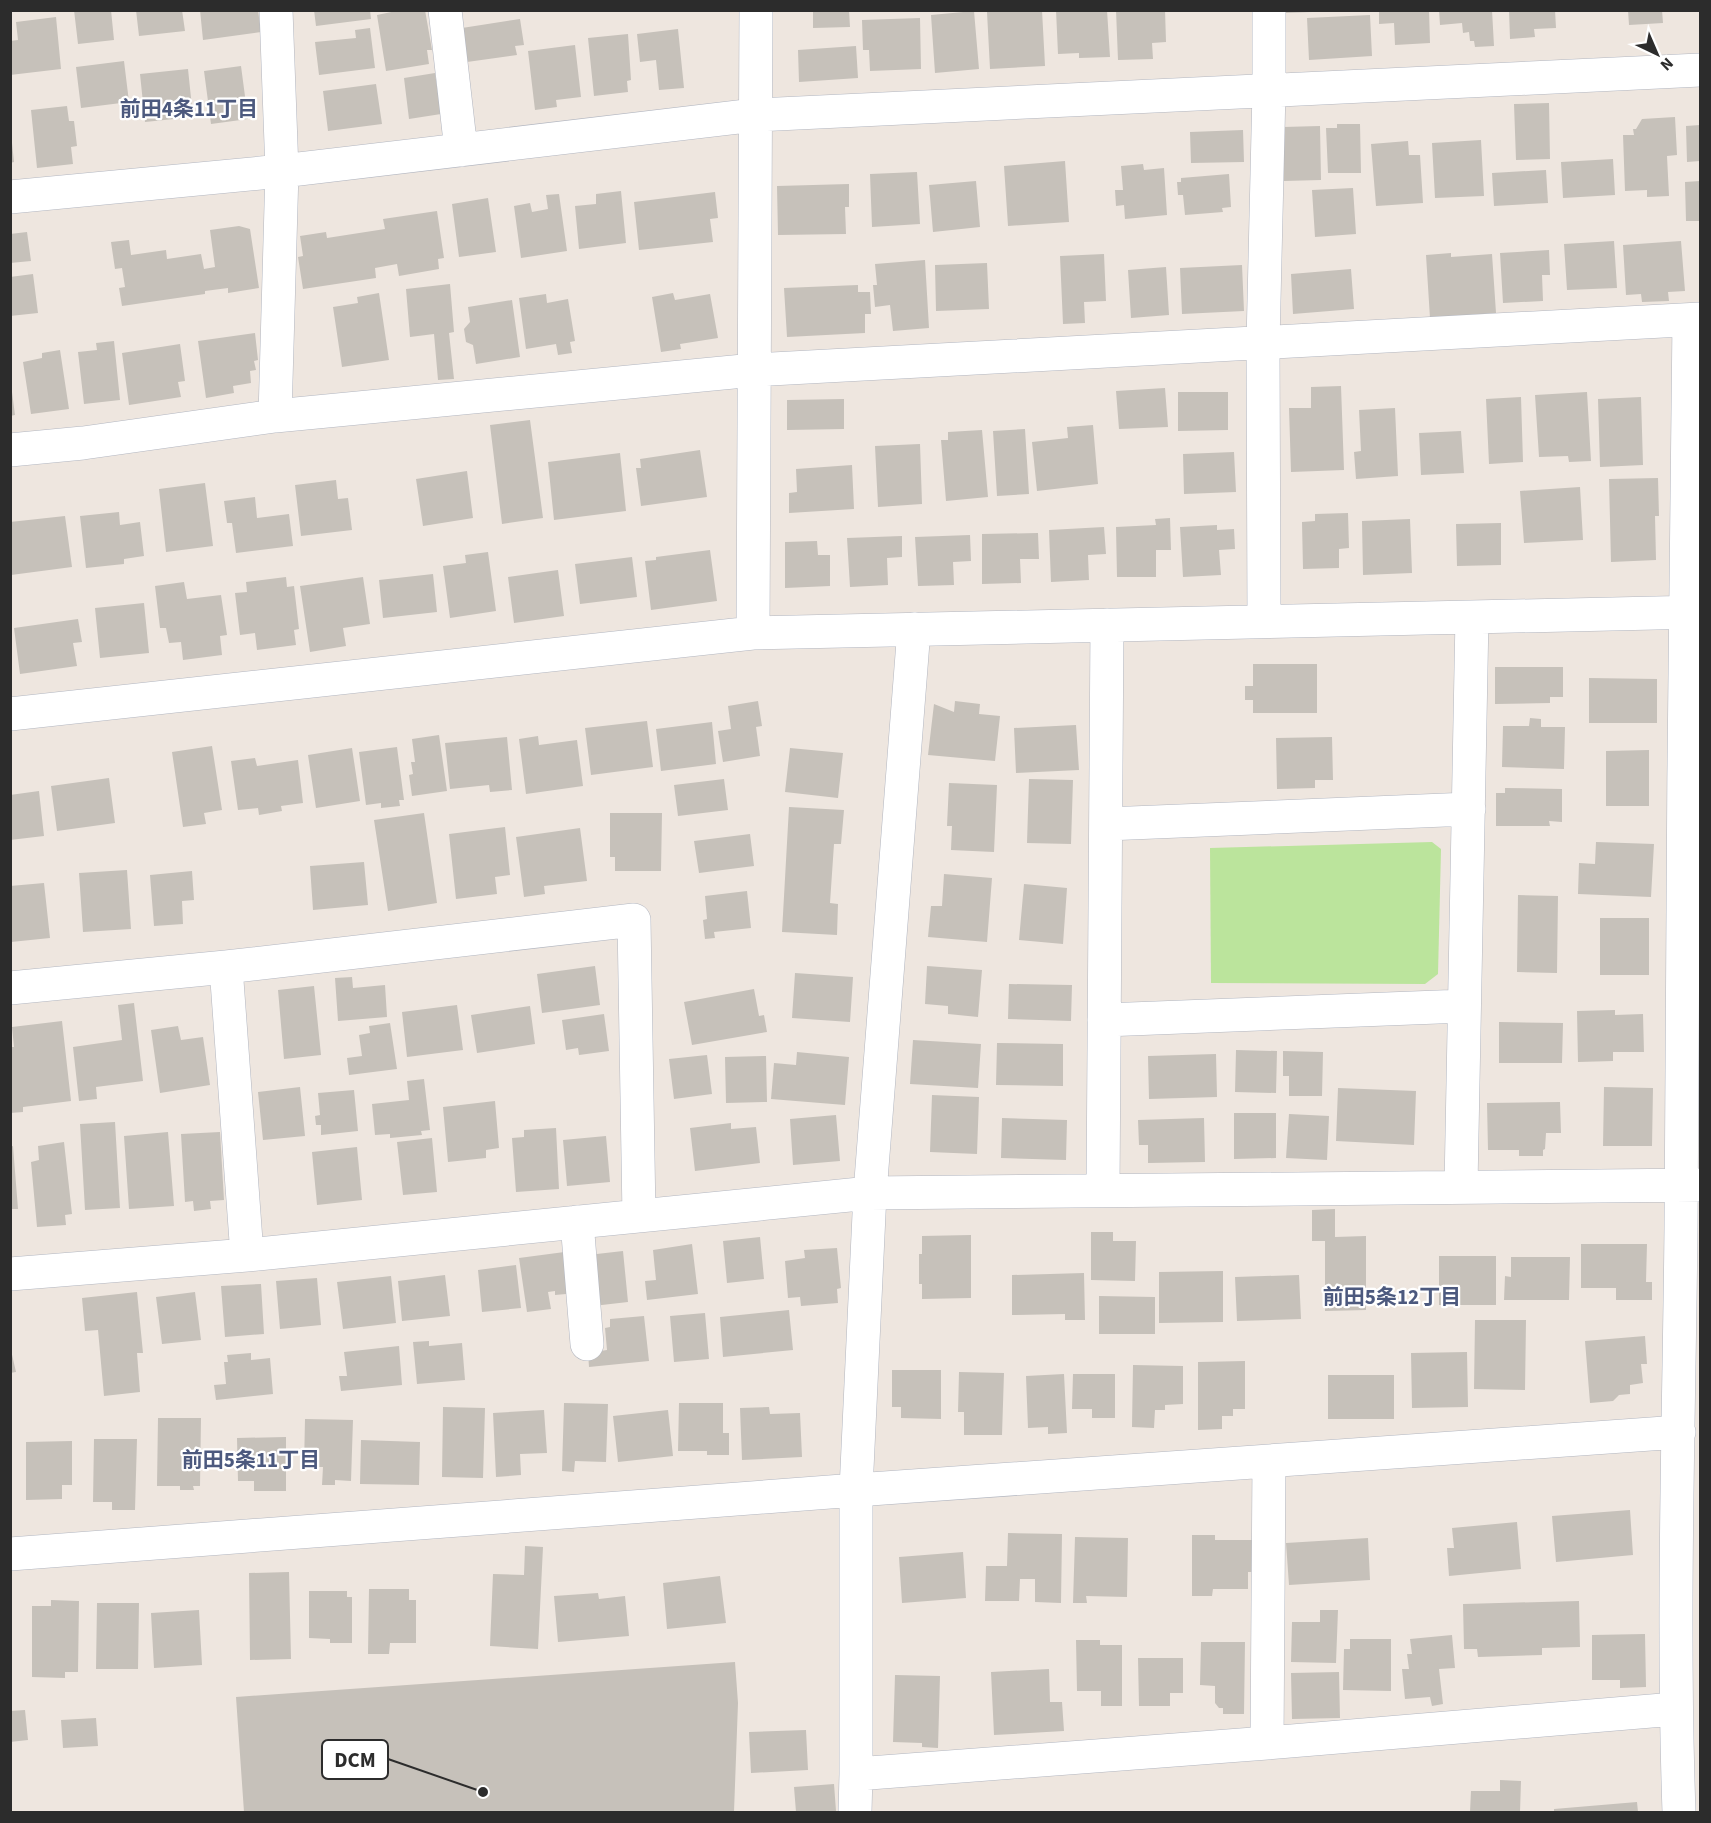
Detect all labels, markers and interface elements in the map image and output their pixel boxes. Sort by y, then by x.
north arrow [1627,24,1687,84]
text: N [1655,52,1678,76]
district label: 前田4条11丁目 [120,94,258,124]
district label: 前田5条12丁目 [1323,1282,1461,1312]
district label: 前田5条11丁目 [182,1445,320,1475]
callout: DCM [322,1740,388,1779]
text: DCM [334,1745,376,1775]

